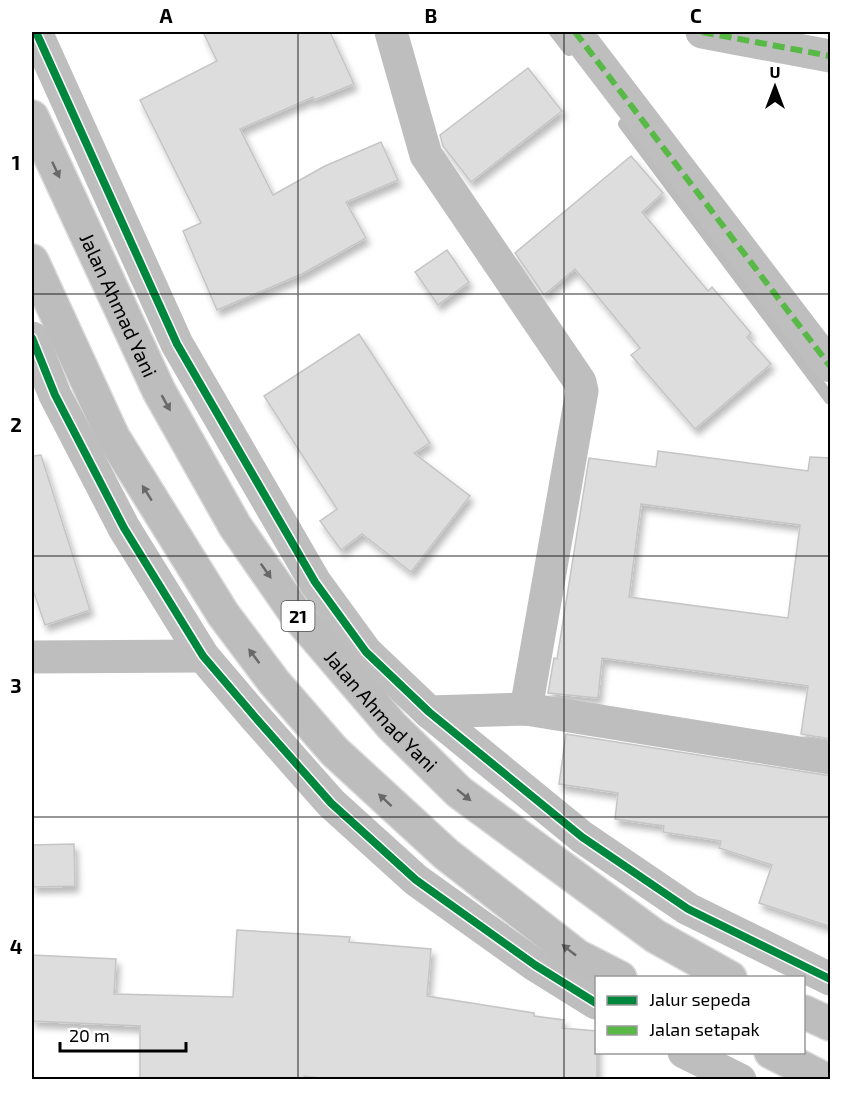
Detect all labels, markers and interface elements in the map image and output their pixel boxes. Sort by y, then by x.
text: A [159,3,173,27]
text: B [425,3,437,27]
text: C [690,3,702,27]
north arrow [745,57,805,117]
text: U [770,62,780,81]
text: 1 [12,150,20,174]
one-way arrow [52,162,61,179]
street label: Jalan Ahmad Yani [75,229,163,381]
one-way arrow [161,395,171,412]
text: 2 [10,412,22,436]
one-way arrow [142,485,153,501]
one-way arrow [260,562,272,578]
road number: 21 [282,601,314,631]
street label: Jalan Ahmad Yani [320,645,443,776]
one-way arrow [249,648,261,663]
text: 3 [10,673,22,697]
one-way arrow [456,789,472,802]
one-way arrow [378,793,393,807]
text: 4 [10,934,23,958]
one-way arrow [561,944,576,956]
legend [595,976,805,1054]
text: Jalur sepeda [649,988,751,1010]
scale bar [60,1015,186,1053]
text: Jalan setapak [649,1018,760,1040]
text: 20 m [69,1024,110,1046]

